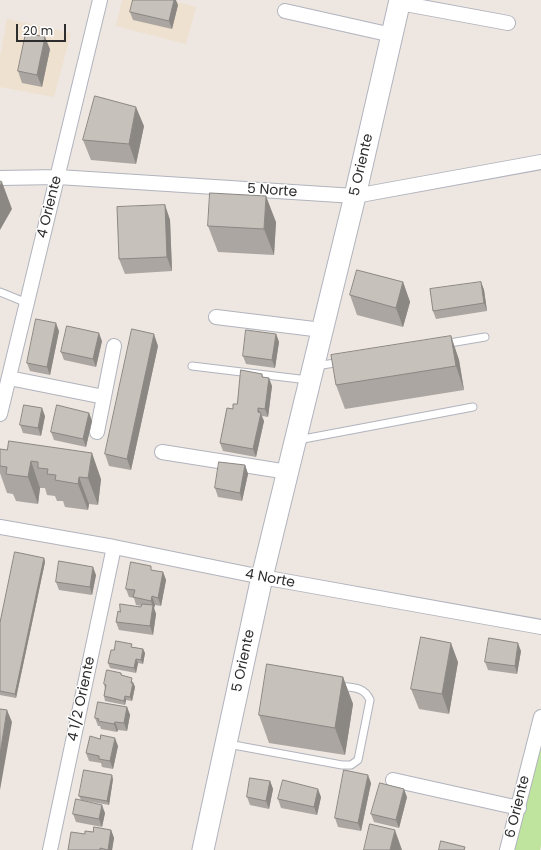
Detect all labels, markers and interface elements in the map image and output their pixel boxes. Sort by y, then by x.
scale bar [18,16,68,42]
text: 20 m [23,22,53,39]
street label: 5 Oriente [347,132,377,198]
street label: 4 Oriente [34,174,66,240]
street label: 5 Norte [246,181,298,201]
street label: 4 Norte [244,566,296,592]
street label: 5 Oriente [229,628,259,694]
street label: 4 1/2 Oriente [65,655,99,743]
street label: 6 Oriente [502,774,534,840]

